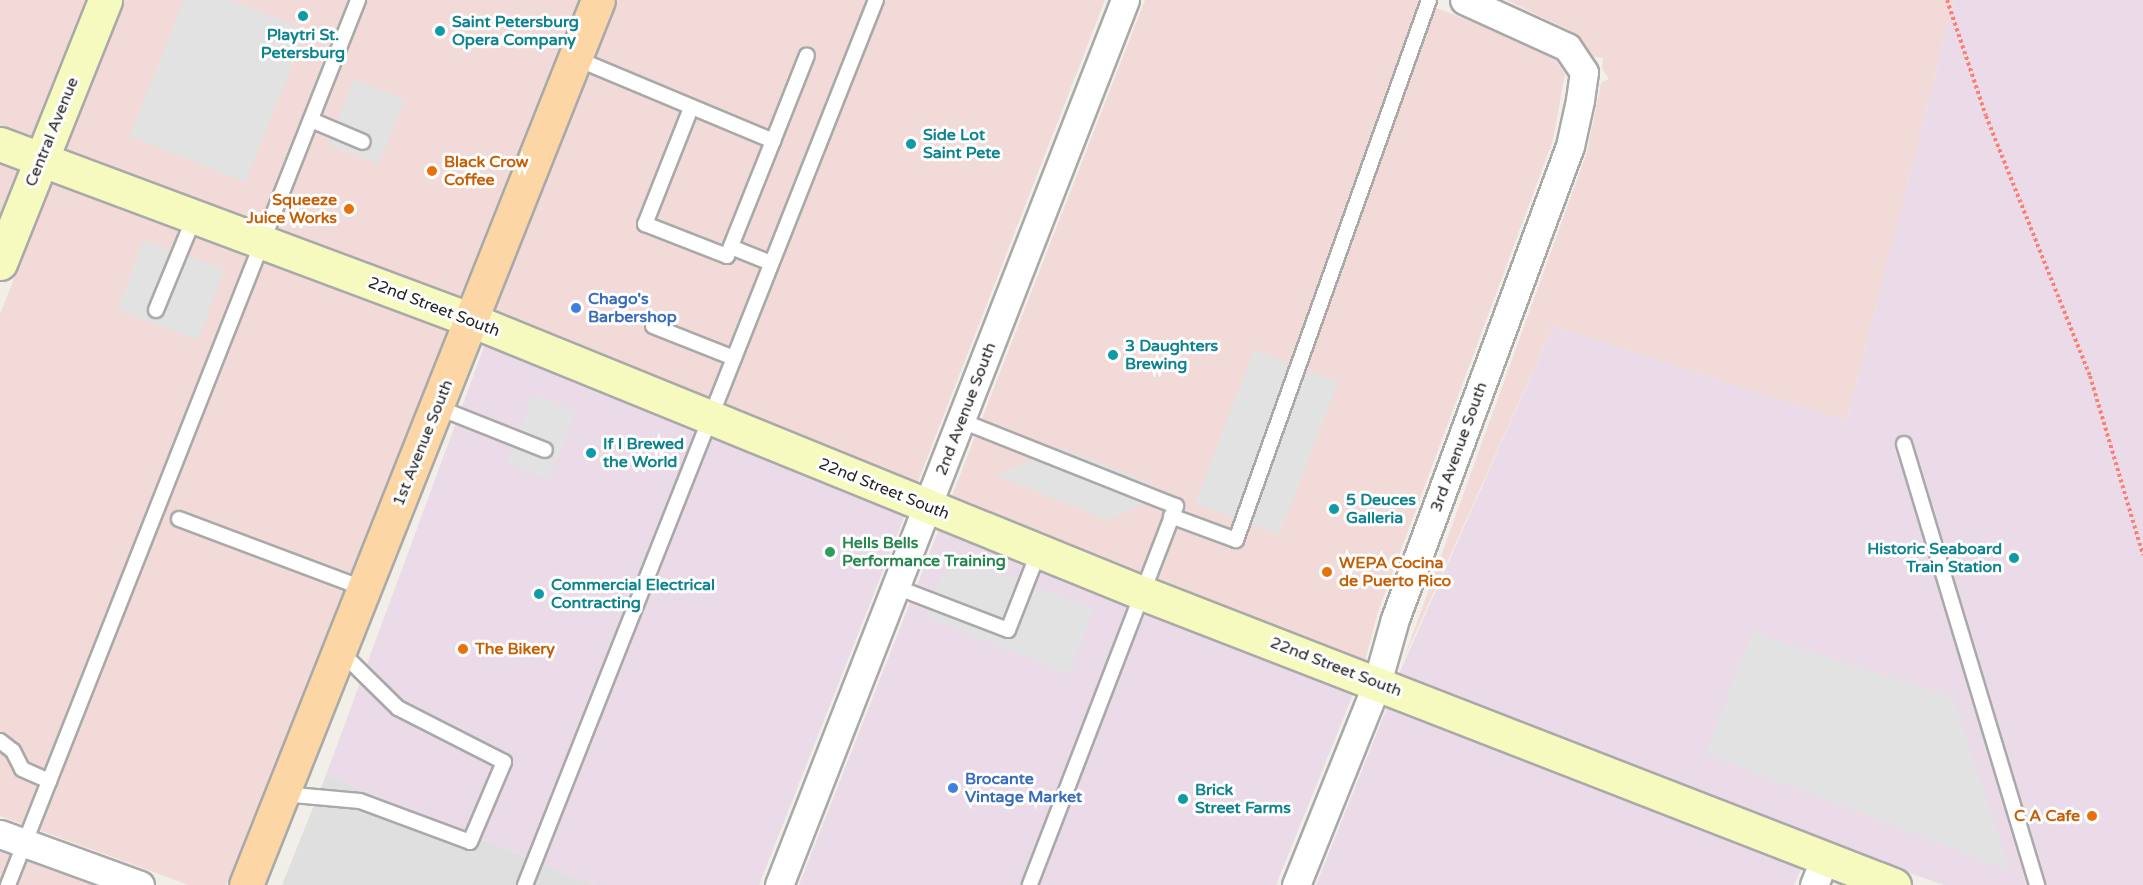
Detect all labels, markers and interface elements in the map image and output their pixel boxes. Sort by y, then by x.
marker: Playtri St. Petersburg [296,9,310,23]
place label: Saint Petersburg Opera Company [452,12,579,50]
marker: Saint Petersburg Opera Company [433,24,447,38]
place label: Playtri St. Petersburg [261,25,345,63]
street label: Central Avenue [21,75,83,189]
place label: Side Lot Saint Pete [923,125,1000,163]
marker: Side Lot Saint Pete [904,137,918,151]
place label: Black Crow Coffee [444,152,529,190]
marker: Black Crow Coffee [425,164,439,178]
place label: Squeeze Juice Works [247,190,337,228]
marker: Squeeze Juice Works [342,202,356,216]
street label: 22nd Street South [366,273,502,341]
place label: Chago's Barbershop [588,289,677,327]
marker: Chago's Barbershop [569,301,583,315]
place label: 3 Daughters Brewing [1125,336,1218,374]
street label: 2nd Avenue South [932,340,1000,478]
marker: 3 Daughters Brewing [1106,348,1120,362]
street label: 1st Avenue South [389,377,457,509]
street label: 3rd Avenue South [1427,379,1491,515]
place label: If I Brewed the World [603,434,684,472]
marker: If I Brewed the World [584,446,598,460]
street label: 22nd Street South [816,454,952,524]
place label: 5 Deuces Galleria [1346,490,1416,528]
marker: 5 Deuces Galleria [1327,502,1341,516]
place label: Hells Bells Performance Training [842,533,1006,571]
place label: Historic Seaboard Train Station [1867,539,2002,577]
marker: Hells Bells Performance Training [823,545,837,559]
marker: Historic Seaboard Train Station [2007,551,2021,565]
place label: WEPA Cocina de Puerto Rico [1339,553,1451,591]
marker: WEPA Cocina de Puerto Rico [1320,565,1334,579]
place label: Commercial Electrical Contracting [551,575,715,613]
marker: Commercial Electrical Contracting [532,587,546,601]
street label: 22nd Street South [1268,633,1404,701]
place label: The Bikery [475,639,555,659]
marker: The Bikery [456,642,470,656]
place label: Brocante Vintage Market [965,769,1082,807]
place label: Brick Street Farms [1195,780,1291,818]
marker: Brocante Vintage Market [946,781,960,795]
marker: Brick Street Farms [1176,792,1190,806]
place label: C A Cafe [2014,806,2080,826]
marker: C A Cafe [2085,809,2099,823]

